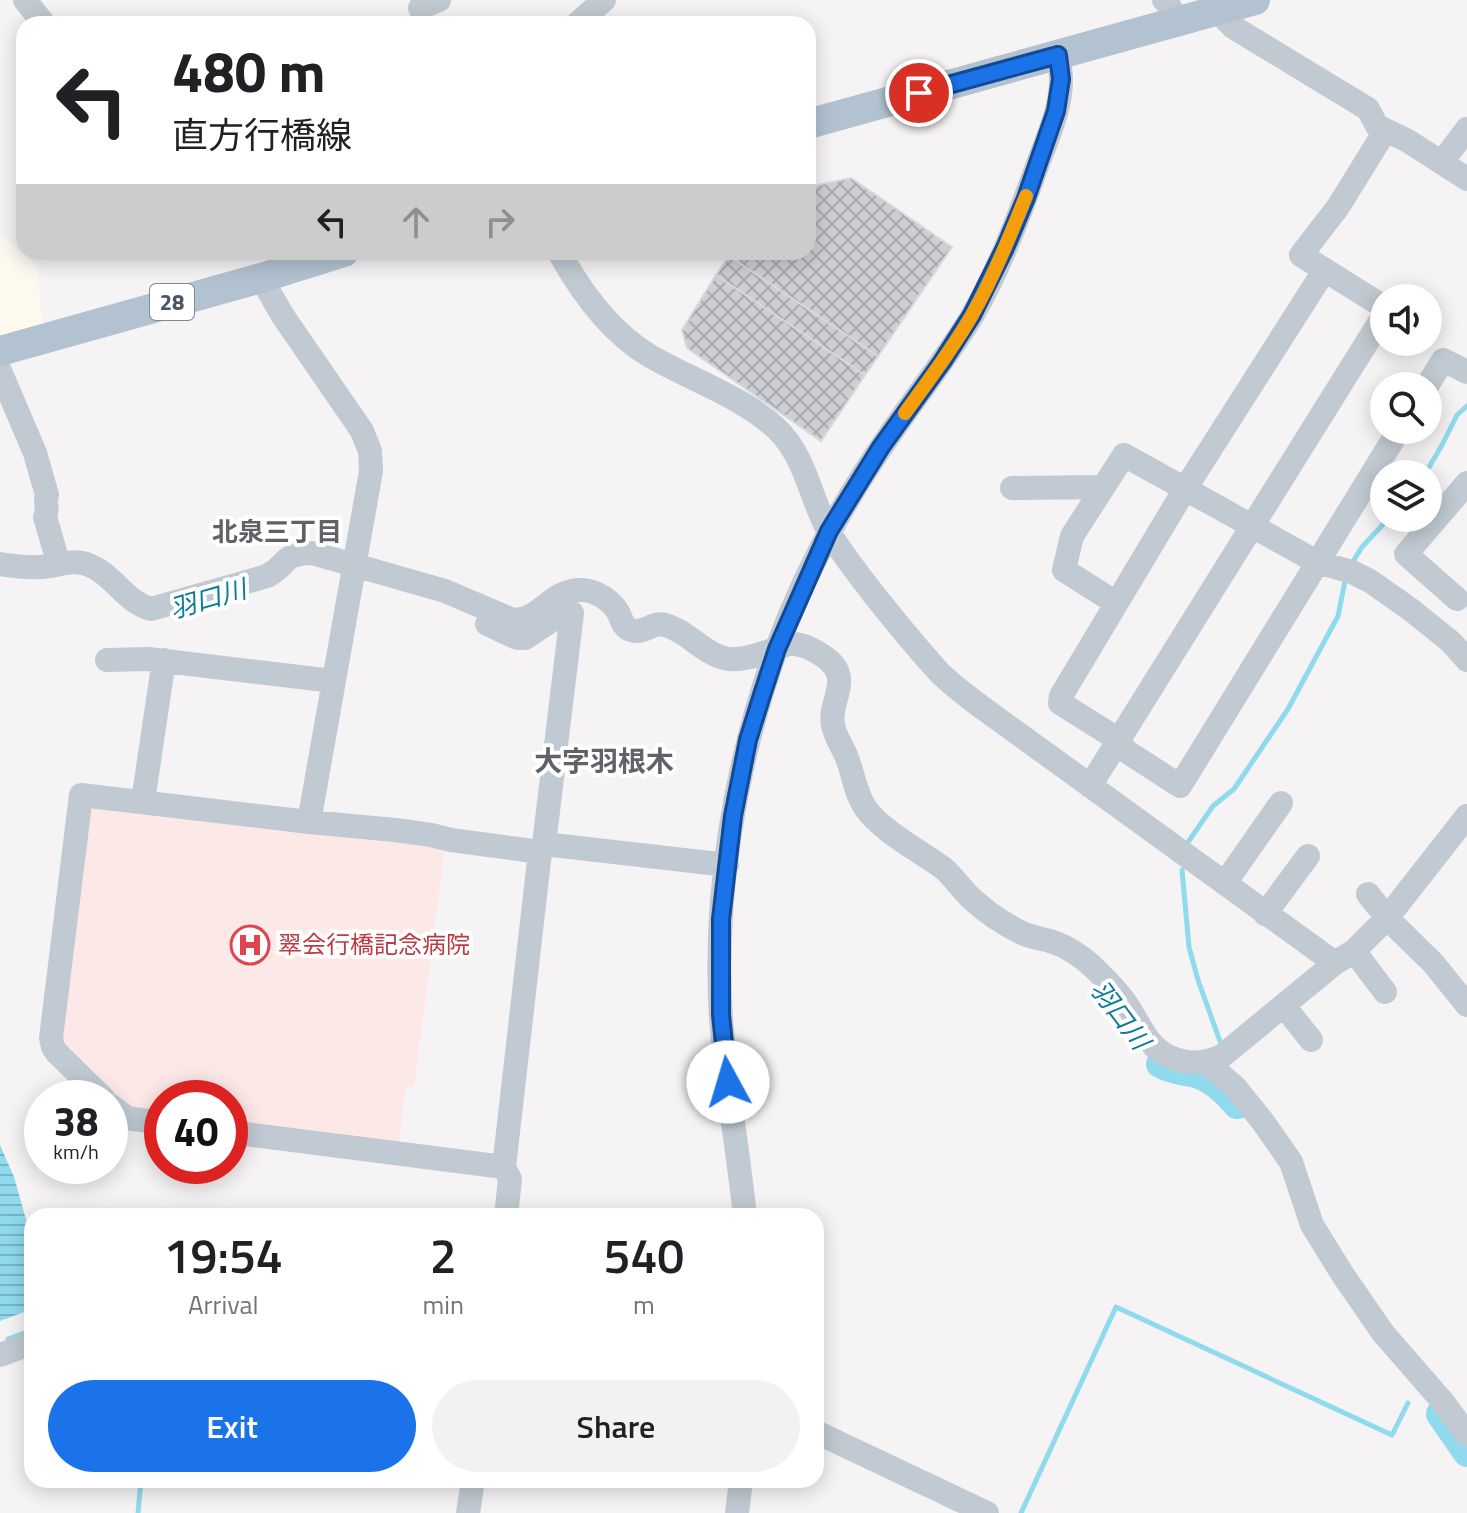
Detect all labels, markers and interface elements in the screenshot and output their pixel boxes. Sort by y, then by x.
text: 480 m [172,29,325,114]
icon: left [40,48,144,152]
pin [885,59,953,127]
icon: arrive [897,71,941,115]
text: 直方行橋線 [172,107,352,162]
icon: left [310,200,354,244]
icon: ahead [394,200,438,244]
icon: right [478,200,522,244]
road number: 28 [150,284,194,320]
map controls [1370,284,1442,532]
button: sound [1370,284,1442,356]
button: search [1370,372,1442,444]
button: layers [1370,460,1442,532]
district label: 北泉三丁目 [212,512,342,551]
water label: 羽口川 [165,568,254,628]
district label: 大字羽根木 [534,739,674,782]
hospital icon: 翠会行橋記念病院 [229,924,271,966]
place label: 翠会行橋記念病院 [278,926,470,962]
water label: 羽口川 [1081,972,1161,1060]
position arrow [686,1040,770,1124]
speed limit sign: 40 [144,1080,248,1184]
text: 38 [54,1091,98,1152]
text: km/h [53,1136,99,1167]
text: 19:54 [164,1219,283,1292]
text: 2 [430,1219,457,1292]
text: 540 [604,1219,684,1292]
text: Arrival [188,1285,258,1324]
text: min [422,1285,464,1324]
text: m [633,1285,655,1324]
button: Exit [48,1380,416,1472]
button: Share [432,1380,800,1472]

